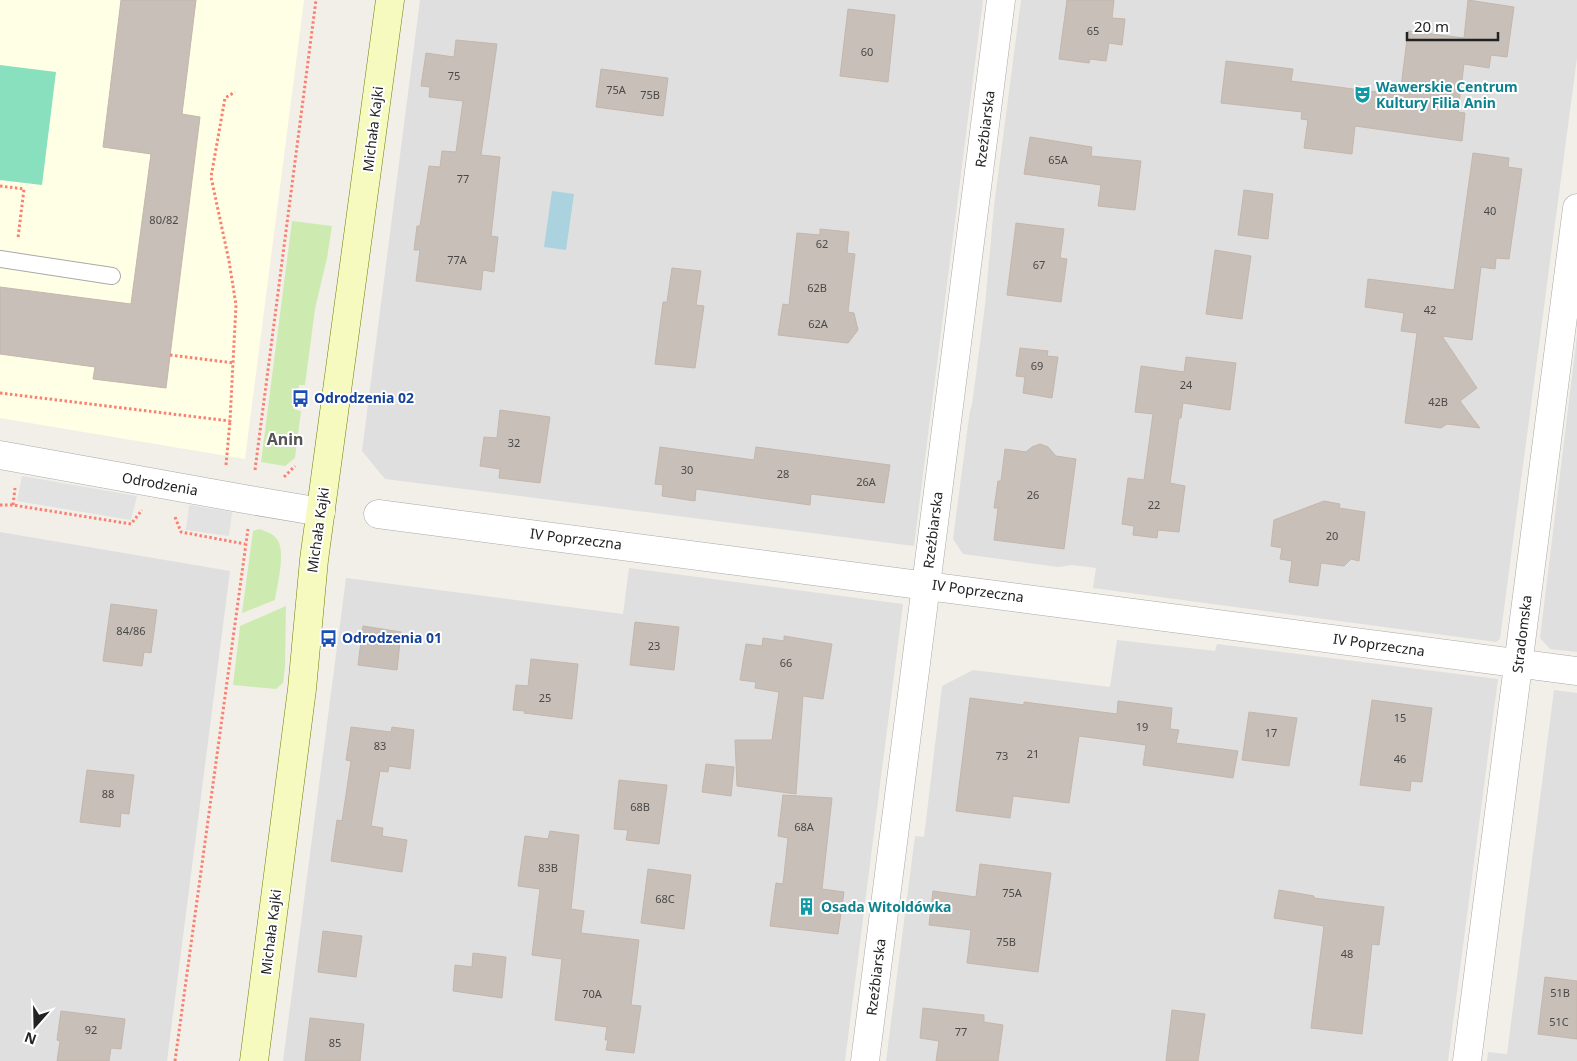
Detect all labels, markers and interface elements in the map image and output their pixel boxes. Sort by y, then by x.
scale bar [1407,10,1498,42]
text: 20 m [1414,16,1449,36]
house number: 65 [1087,23,1099,38]
house number: 60 [861,44,873,59]
house number: 75 [448,68,460,83]
place label: Wawerskie Centrum Kultury Filia Anin [1376,77,1518,112]
house number: 75A [606,82,627,97]
street label: Michała Kajki [358,85,387,173]
theatre icon: Wawerskie Centrum Kultury Filia Anin [1352,85,1372,105]
house number: 75B [640,87,660,102]
street label: Rzeźbiarska [970,89,999,169]
house number: 65A [1048,152,1069,167]
house number: 77 [457,171,469,186]
house number: 40 [1484,203,1496,218]
house number: 80/82 [149,212,179,227]
house number: 62 [816,236,828,251]
house number: 77A [447,252,468,267]
house number: 67 [1033,257,1045,272]
house number: 62B [807,280,827,295]
house number: 42 [1424,302,1436,317]
house number: 62A [808,316,829,331]
house number: 69 [1031,358,1043,373]
house number: 24 [1180,377,1193,392]
bus stop icon: Odrodzenia 02 [290,388,310,408]
place label: Odrodzenia 02 [314,388,414,407]
house number: 42B [1428,394,1448,409]
district label: Anin [267,428,303,450]
house number: 32 [508,435,520,450]
house number: 30 [681,462,693,477]
house number: 28 [777,466,789,481]
street label: Odrodzenia [121,467,200,500]
house number: 26A [856,474,877,489]
street label: Michała Kajki [302,486,333,574]
house number: 26 [1027,487,1039,502]
street label: Rzeźbiarska [918,490,947,570]
house number: 22 [1148,497,1160,512]
street label: IV Poprzeczna [529,523,623,554]
house number: 20 [1326,528,1338,543]
street label: IV Poprzeczna [931,575,1025,606]
street label: Stradomska [1507,594,1536,674]
house number: 84/86 [116,623,146,638]
bus stop icon: Odrodzenia 01 [318,628,338,648]
place label: Odrodzenia 01 [342,628,442,647]
street label: IV Poprzeczna [1332,629,1426,660]
house number: 23 [648,638,660,653]
house number: 66 [780,655,792,670]
house number: 25 [539,690,551,705]
house number: 15 [1394,710,1406,725]
house number: 19 [1136,719,1148,734]
house number: 17 [1265,725,1277,740]
house number: 83 [374,738,386,753]
house number: 21 [1027,746,1039,761]
house number: 73 [996,748,1008,763]
house number: 46 [1394,751,1406,766]
house number: 88 [102,786,114,801]
house number: 68B [630,799,650,814]
house number: 68A [794,819,815,834]
house number: 83B [538,860,558,875]
house number: 75A [1002,885,1023,900]
street label: Michała Kajki [256,888,285,976]
house number: 68C [655,891,675,906]
building icon: Osada Witoldówka [797,897,817,917]
place label: Osada Witoldówka [821,897,951,916]
house number: 75B [996,934,1016,949]
street label: Rzeźbiarska [861,937,890,1017]
house number: 48 [1341,946,1353,961]
house number: 51B [1550,985,1570,1000]
house number: 70A [582,986,603,1001]
north arrow [10,1001,60,1051]
house number: 51C [1549,1014,1569,1029]
house number: 92 [85,1022,97,1037]
house number: 77 [955,1024,967,1039]
text: N [22,1028,39,1050]
house number: 85 [329,1035,341,1050]

